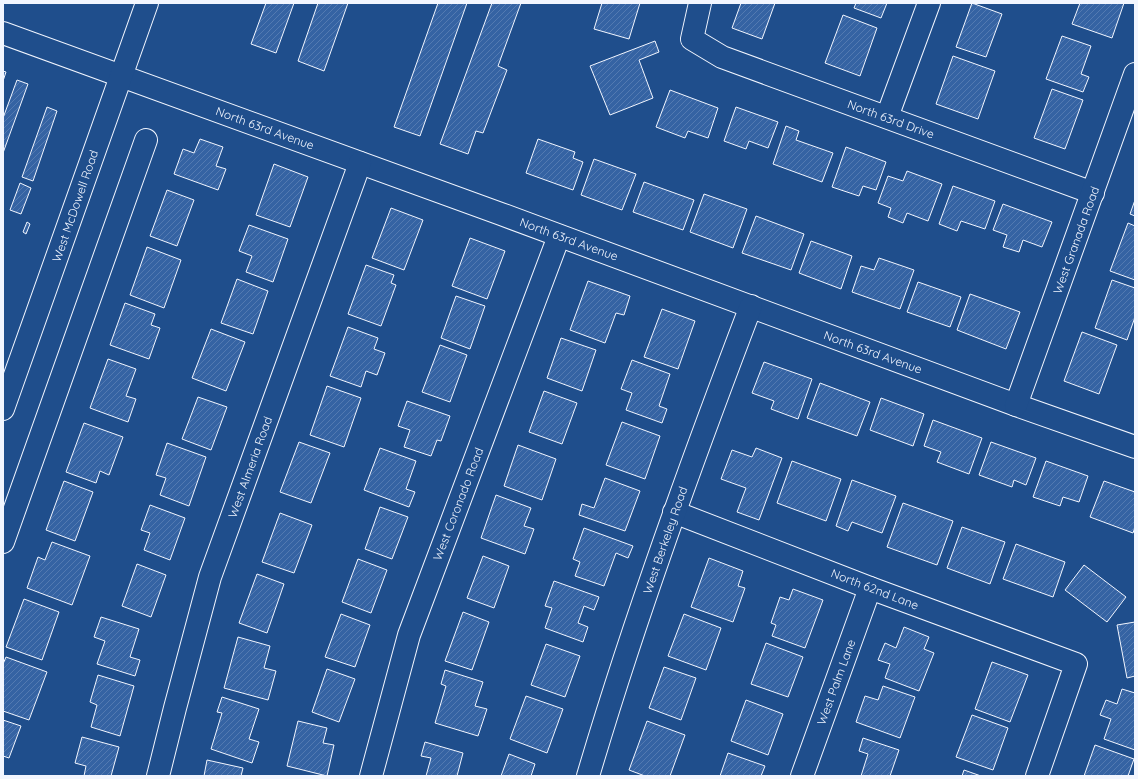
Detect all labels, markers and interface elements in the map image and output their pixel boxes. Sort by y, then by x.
street label: North 63rd Drive [846,96,937,142]
street label: North 63rd Avenue [214,103,316,153]
street label: West McDowell Road [49,148,101,264]
street label: West Granada Road [1050,184,1102,296]
street label: North 63rd Avenue [518,214,620,264]
street label: North 63rd Avenue [822,327,924,377]
street label: West Almeria Road [225,414,275,520]
street label: West Coronado Road [430,445,486,563]
street label: West Berkeley Road [640,484,690,596]
street label: North 62nd Lane [829,565,921,613]
street label: West Palm Lane [814,637,858,727]

